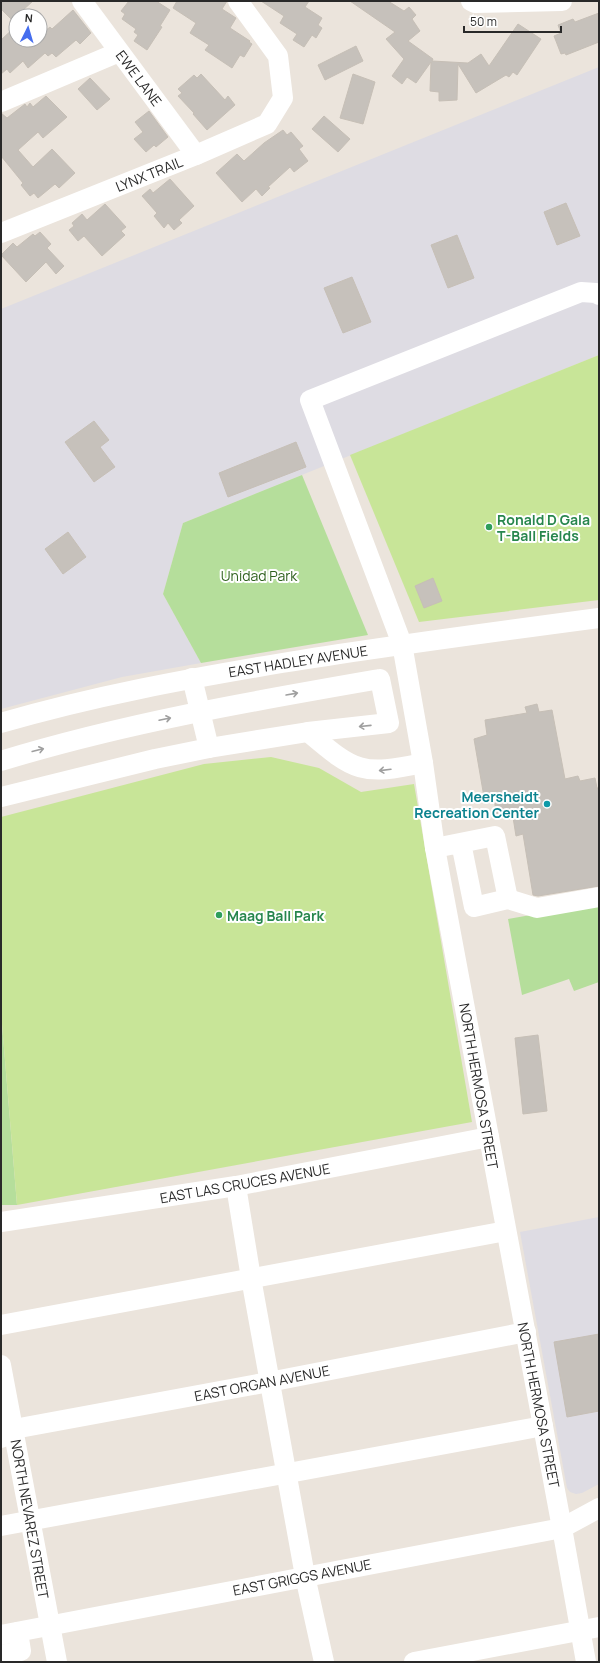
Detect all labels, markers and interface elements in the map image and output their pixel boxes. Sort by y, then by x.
north arrow [8,8,48,48]
scale bar [464,8,561,34]
text: N [24,10,34,25]
text: 50 m [470,13,497,30]
street label: EWE LANE [112,46,166,110]
street label: LYNX TRAIL [113,152,185,196]
place label: Ronald D Gala T-Ball Fields [497,510,590,545]
marker: Ronald D Gala T-Ball Fields [484,522,494,532]
park label: Unidad Park [221,566,298,585]
street label: EAST HADLEY AVENUE [227,641,369,681]
one-way arrow [285,690,298,698]
one-way arrow [158,715,171,723]
one-way arrow [359,722,372,730]
one-way arrow [32,746,45,753]
one-way arrow [379,766,392,774]
place label: Meersheidt Recreation Center [414,787,539,822]
marker: Meersheidt Recreation Center [542,799,552,809]
place label: Maag Ball Park [227,906,324,925]
marker: Maag Ball Park [214,910,224,920]
street label: NORTH HERMOSA STREET [455,1002,503,1171]
street label: EAST LAS CRUCES AVENUE [158,1159,332,1207]
street label: NORTH HERMOSA STREET [514,1321,564,1490]
street label: EAST ORGAN AVENUE [193,1361,331,1405]
street label: NORTH NEVAREZ STREET [7,1438,53,1601]
street label: EAST GRIGGS AVENUE [231,1554,373,1600]

